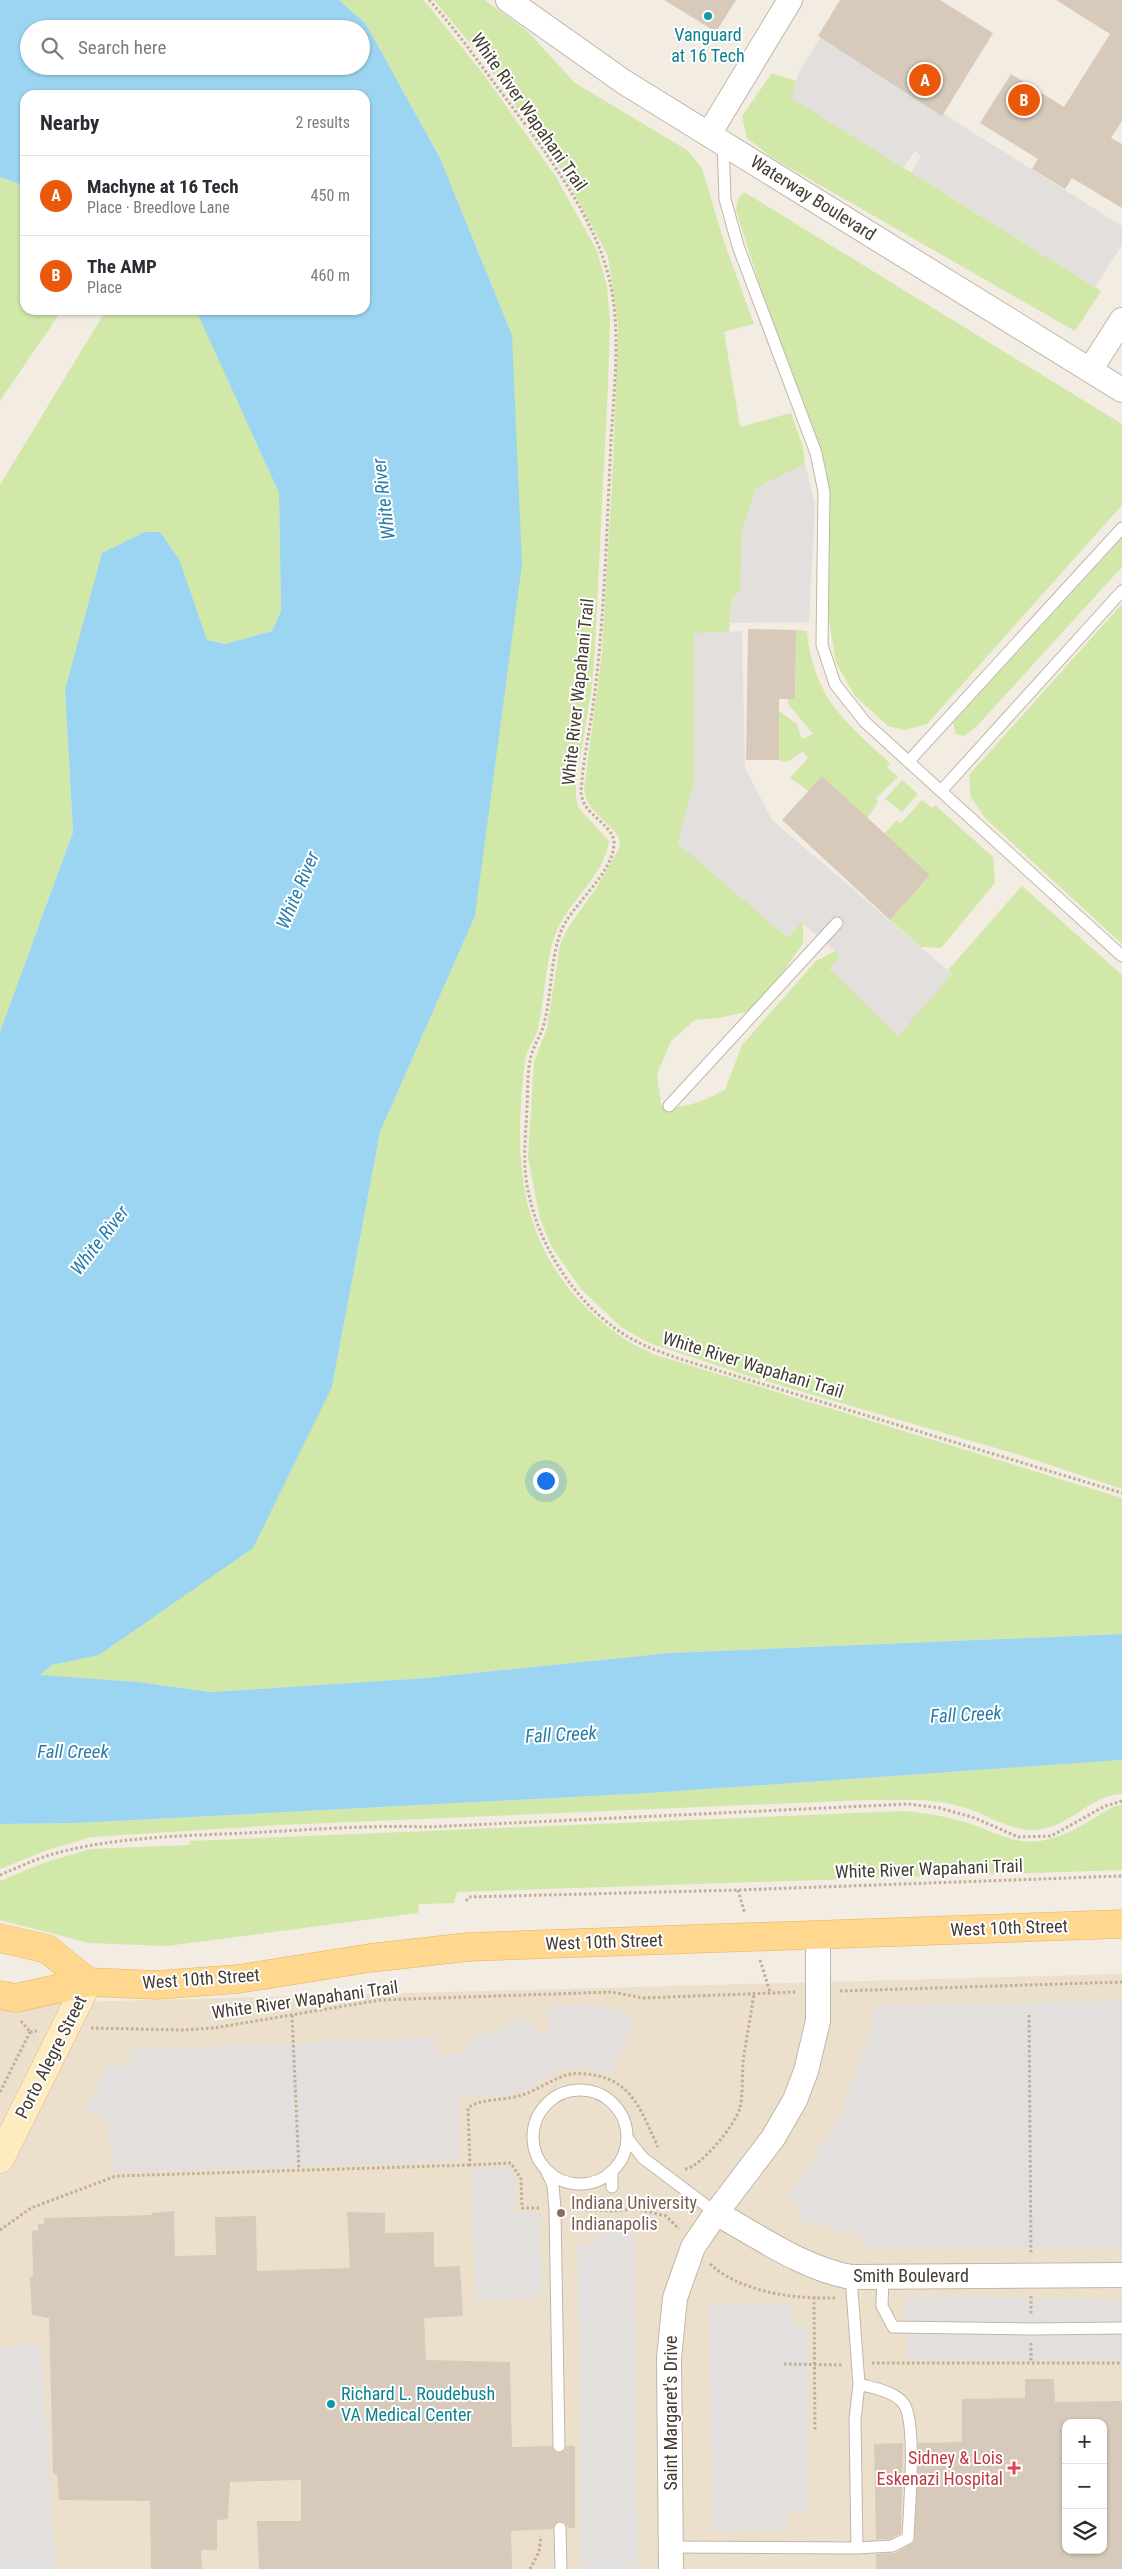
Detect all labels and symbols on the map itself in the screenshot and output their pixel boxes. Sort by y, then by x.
marker: Vanguard at 16 Tech [702,10,714,22]
place label: Vanguard at 16 Tech [671,24,745,66]
street label: White River Wapahani Trail [467,29,592,195]
pin: A [909,61,941,99]
pin: B [1008,81,1040,119]
street label: Waterway Boulevard [747,151,880,245]
water label: White River [367,457,400,541]
street label: White River Wapahani Trail [557,597,598,787]
water label: White River [271,848,324,932]
water label: White River [65,1201,134,1280]
street label: White River Wapahani Trail [660,1327,846,1402]
your location [533,1468,559,1494]
water label: Fall Creek [930,1701,1003,1728]
water label: Fall Creek [525,1721,598,1748]
water label: Fall Creek [37,1740,110,1763]
street label: White River Wapahani Trail [835,1855,1023,1882]
street label: West 10th Street [950,1915,1068,1940]
street label: West 10th Street [545,1929,663,1954]
street label: West 10th Street [142,1964,260,1993]
street label: White River Wapahani Trail [210,1976,399,2023]
street label: Porto Alegre Street [11,1992,91,2122]
place label: Indiana University Indianapolis [571,2192,698,2234]
marker: Indiana University Indianapolis [555,2207,567,2219]
street label: Smith Boulevard [853,2265,969,2286]
street label: Saint Margaret's Drive [660,2335,681,2491]
place label: Richard L. Roudebush VA Medical Center [341,2383,495,2425]
marker: Richard L. Roudebush VA Medical Center [325,2398,337,2410]
place label: Sidney & Lois Eskenazi Hospital [876,2447,1003,2489]
marker: Sidney & Lois Eskenazi Hospital [1007,2461,1021,2475]

